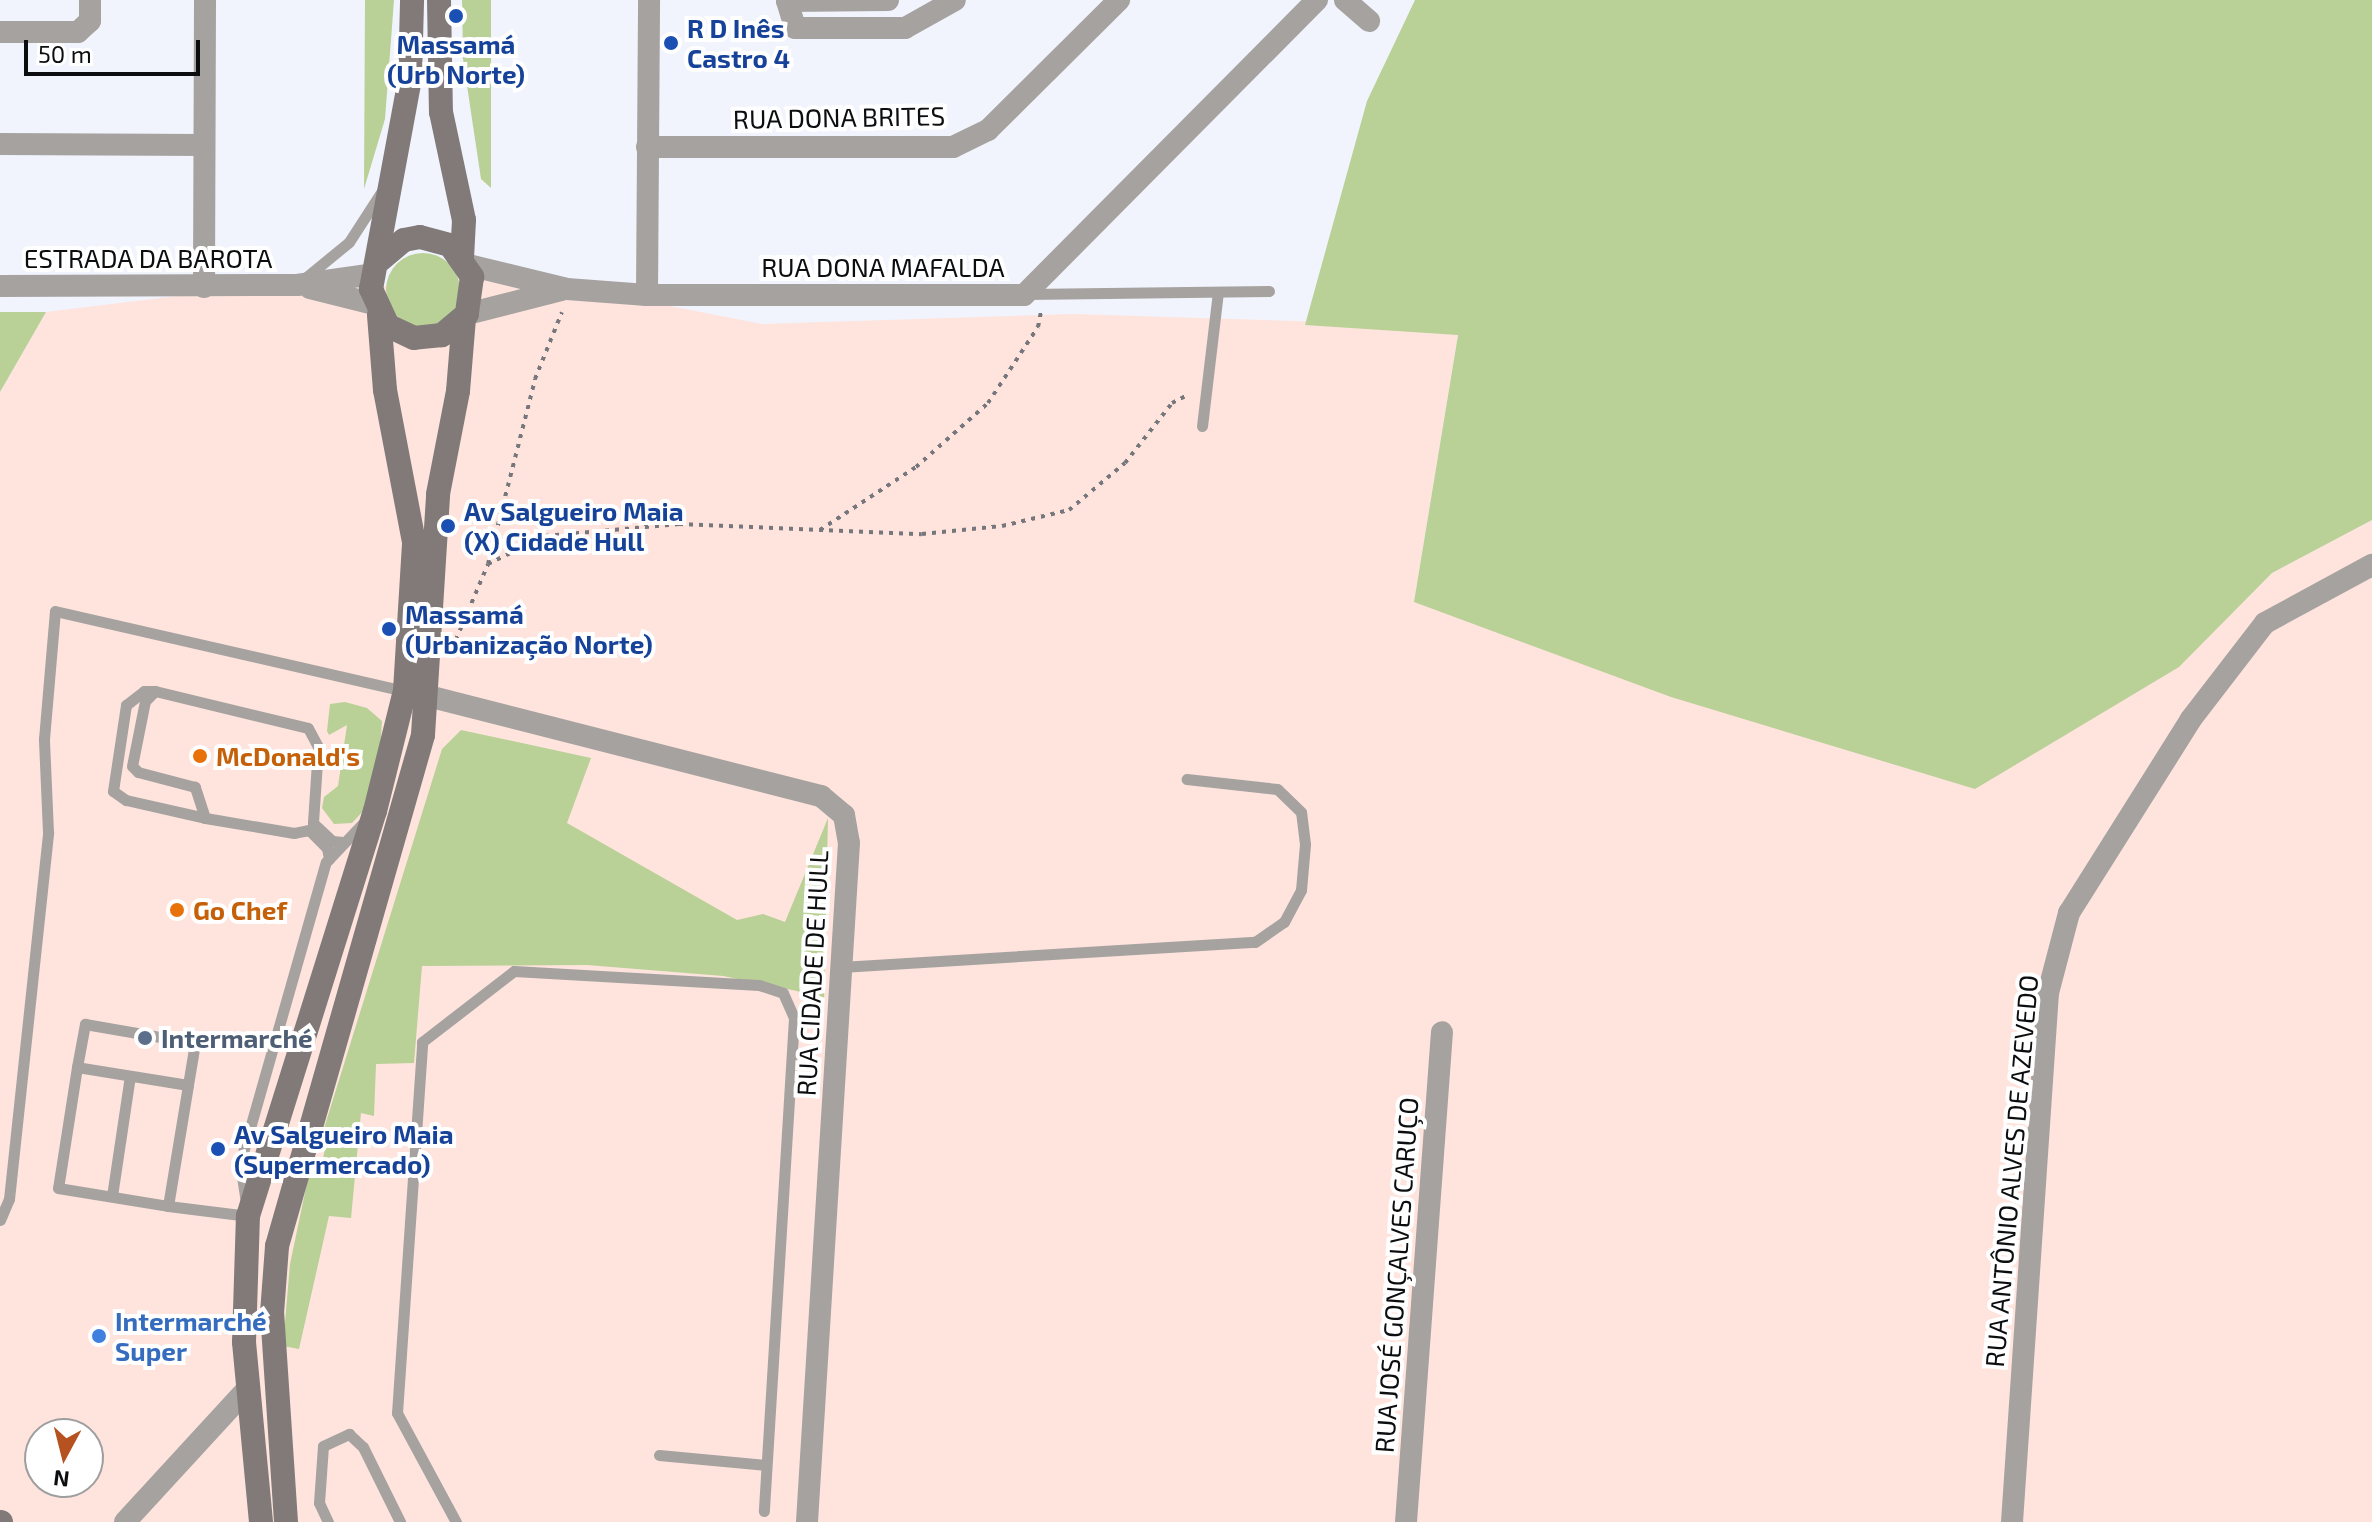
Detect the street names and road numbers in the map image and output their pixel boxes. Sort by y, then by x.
street label: RUA DONA BRITES [732,100,946,134]
street label: ESTRADA DA BAROTA [23,242,273,274]
street label: RUA DONA MAFALDA [761,251,1005,283]
street label: RUA CIDADE DE HULL [790,849,834,1097]
street label: RUA ANTÔNIO ALVES DE AZEVEDO [1978,972,2044,1370]
street label: RUA JOSÉ GONÇALVES CARUÇO [1368,1095,1424,1455]

